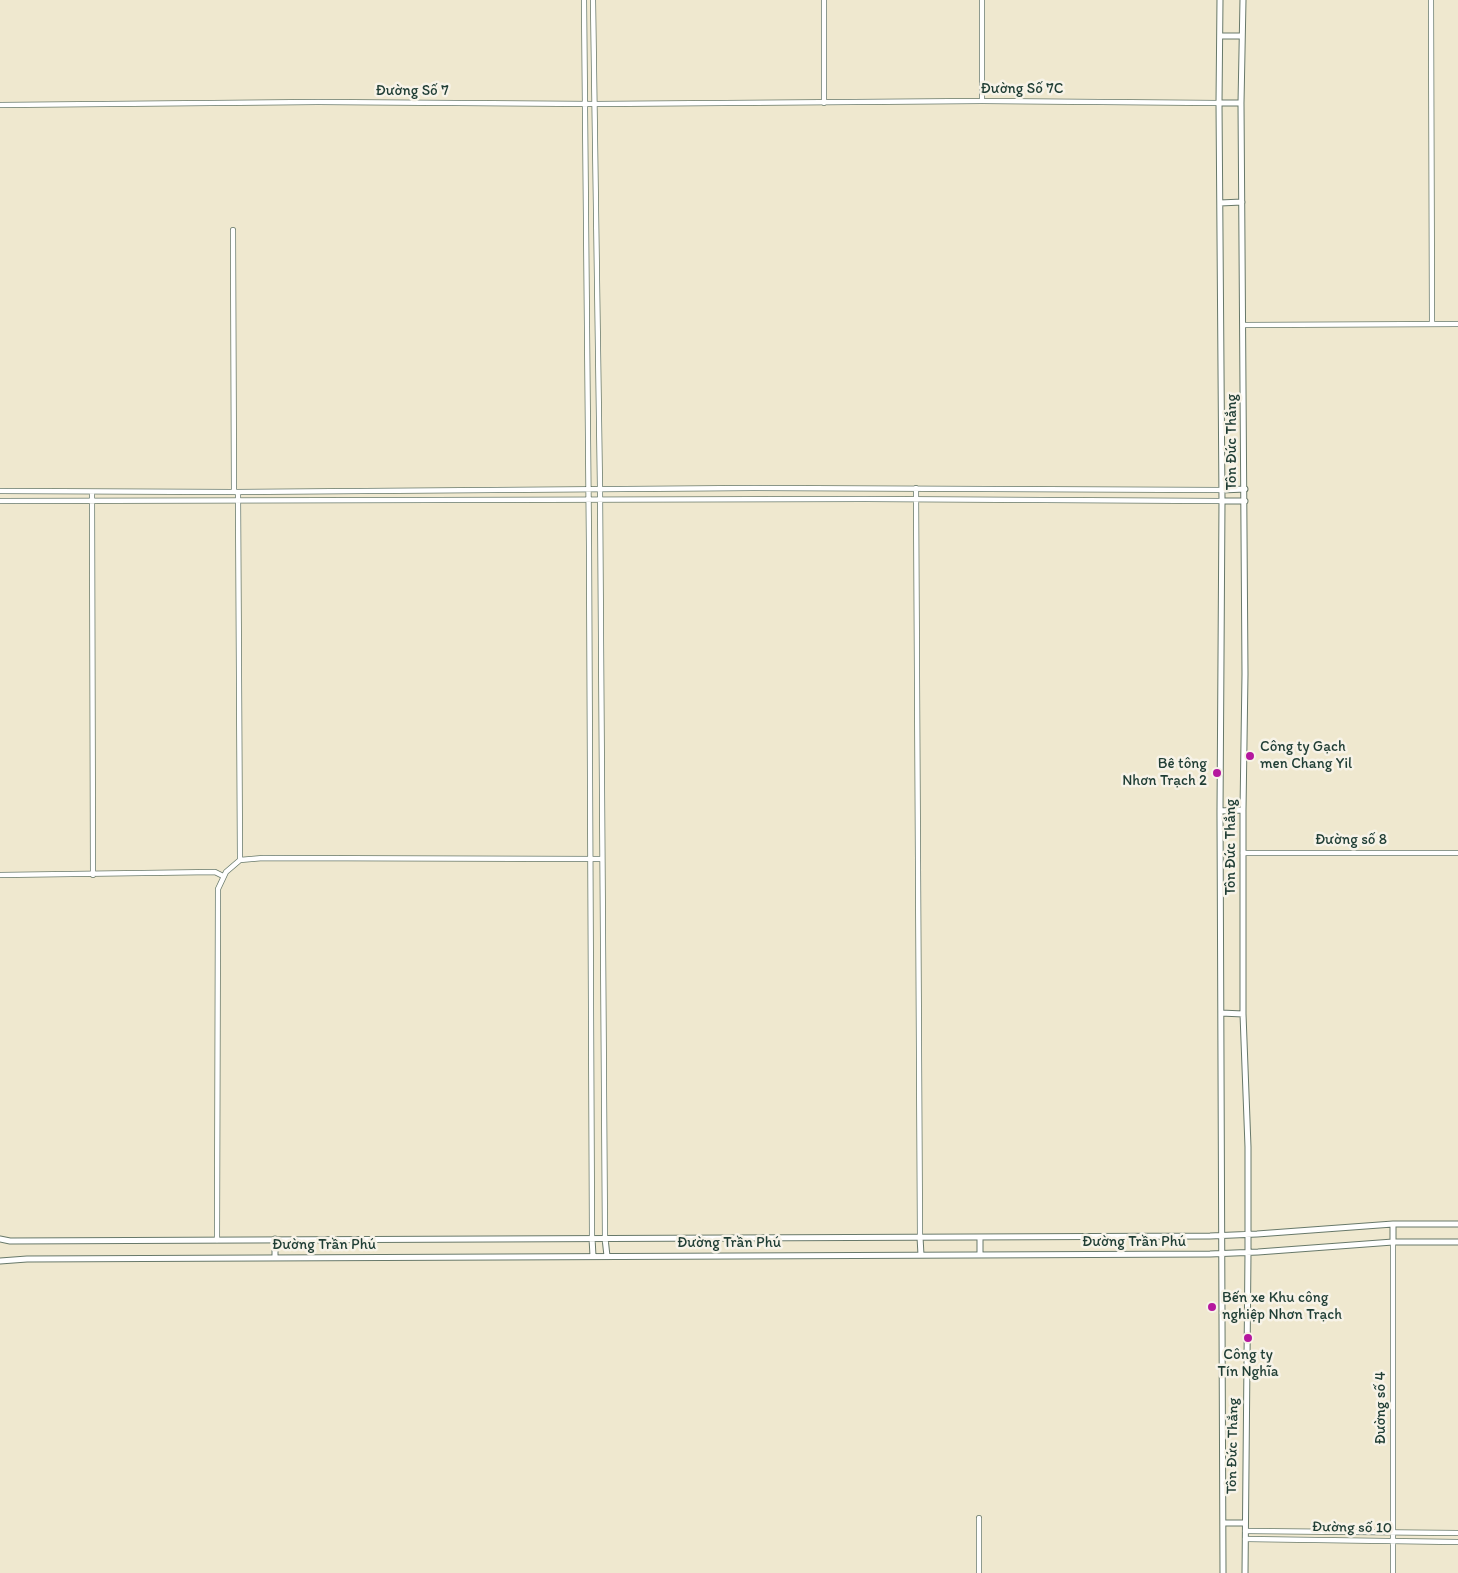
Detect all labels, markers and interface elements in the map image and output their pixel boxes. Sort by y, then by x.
street label: Đường Số 7C [981,80,1063,98]
street label: Đường Số 7 [375,82,449,100]
street label: Tôn Đức Thắng [1223,394,1241,490]
place label: Công ty Gạch men Chang Yil [1260,738,1352,773]
marker: Công ty Gạch men Chang Yil [1244,750,1256,762]
place label: Bê tông Nhơn Trạch 2 [1122,755,1207,790]
marker: Bê tông Nhơn Trạch 2 [1211,767,1223,779]
street label: Tôn Đức Thắng [1222,799,1240,895]
street label: Đường số 8 [1315,831,1387,849]
street label: Đường Trần Phú [1082,1233,1186,1251]
street label: Đường Trần Phú [677,1234,781,1252]
street label: Đường Trần Phú [272,1236,376,1254]
place label: Bến xe Khu công nghiệp Nhơn Trạch [1222,1289,1342,1324]
marker: Bến xe Khu công nghiệp Nhơn Trạch [1206,1301,1218,1313]
marker: Công ty Tín Nghĩa [1242,1332,1254,1344]
place label: Công ty Tín Nghĩa [1217,1346,1279,1381]
street label: Đường số 4 [1372,1372,1390,1444]
street label: Tôn Đức Thắng [1223,1398,1243,1494]
street label: Đường số 10 [1312,1518,1392,1538]

